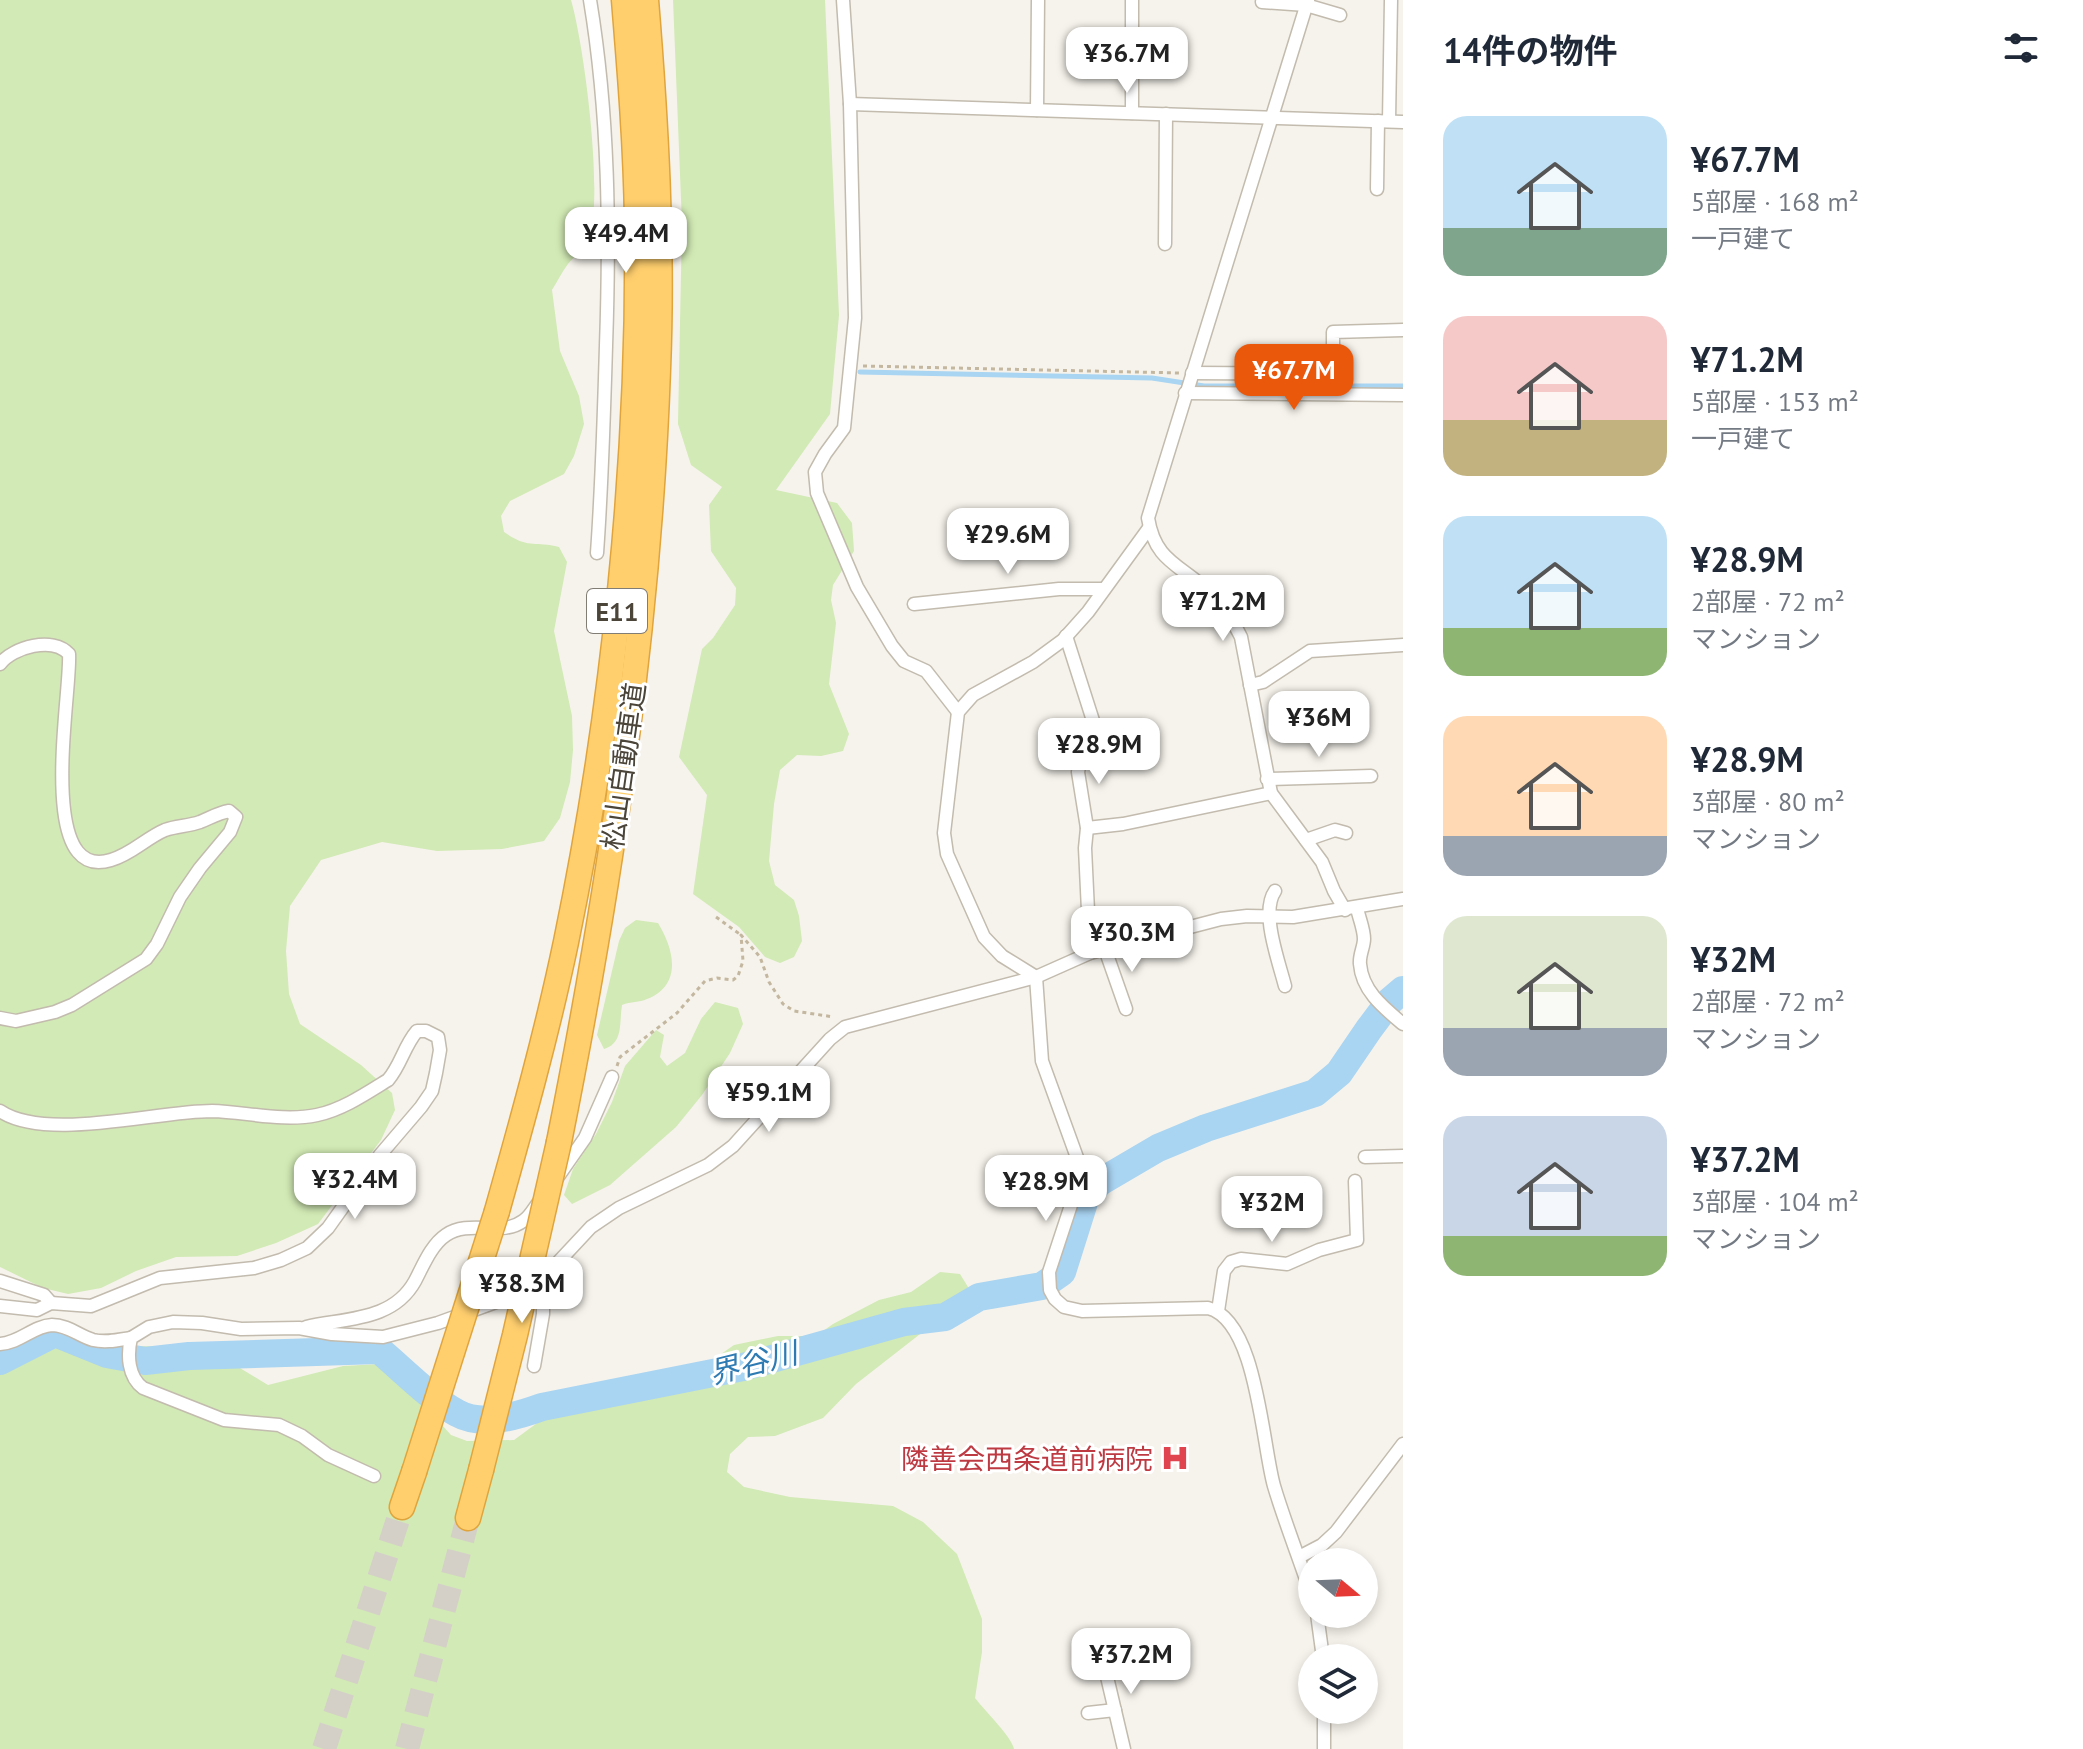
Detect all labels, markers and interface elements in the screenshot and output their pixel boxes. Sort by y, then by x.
icon: filters [1999,26,2043,70]
pin: ¥36.7M [1062,27,1192,95]
text: 14件の物件 [1443,28,1618,72]
text: ¥36.7M [1084,36,1170,69]
text: ¥67.7M [1691,137,1800,181]
icon: home [1507,148,1603,244]
text: 5部屋 · 168 m² [1691,185,1859,218]
pin: ¥49.4M [561,207,691,275]
text: ¥49.4M [583,216,669,249]
text: 一戸建て [1691,222,1795,255]
text: ¥71.2M [1691,337,1804,381]
pin: ¥67.7M [1229,344,1359,412]
icon: home [1507,348,1603,444]
text: ¥67.7M [1252,353,1336,386]
text: 5部屋 · 153 m² [1691,385,1859,418]
text: 一戸建て [1691,422,1795,455]
pin: ¥29.6M [943,508,1073,576]
text: ¥29.6M [965,517,1051,550]
text: ¥28.9M [1691,537,1804,581]
icon: home [1507,548,1603,644]
pin: ¥71.2M [1158,575,1288,643]
text: ¥71.2M [1180,584,1266,617]
text: 2部屋 · 72 m² [1691,585,1845,618]
road number: E11 [587,589,647,633]
text: マンション [1691,622,1821,655]
street label: 松山自動車道 [593,680,653,852]
pin: ¥36M [1272,691,1366,759]
text: ¥36M [1286,700,1352,733]
pin: ¥28.9M [1034,718,1164,786]
text: ¥28.9M [1056,727,1142,760]
text: ¥28.9M [1691,737,1804,781]
icon: home [1507,748,1603,844]
text: 3部屋 · 80 m² [1691,785,1845,818]
text: マンション [1691,822,1821,855]
pin: ¥30.3M [1067,906,1197,974]
text: ¥30.3M [1089,915,1175,948]
text: ¥32M [1691,937,1776,981]
icon: home [1507,948,1603,1044]
text: 2部屋 · 72 m² [1691,985,1845,1018]
text: マンション [1691,1022,1821,1055]
pin: ¥59.1M [704,1066,834,1134]
text: ¥59.1M [726,1075,812,1108]
text: ¥37.2M [1691,1137,1800,1181]
icon: home [1507,1148,1603,1244]
pin: ¥32.4M [290,1153,420,1221]
pin: ¥28.9M [981,1155,1111,1223]
text: ¥32.4M [312,1162,398,1195]
text: ¥28.9M [1003,1164,1089,1197]
pin: ¥32M [1225,1176,1319,1244]
text: ¥32M [1239,1185,1305,1218]
text: 3部屋 · 104 m² [1691,1185,1859,1218]
text: マンション [1691,1222,1821,1255]
pin: ¥38.3M [457,1257,587,1325]
text: ¥38.3M [479,1266,565,1299]
water label: 界谷川 [705,1331,804,1392]
place label: 隣善会西条道前病院 [901,1440,1153,1477]
hospital icon: 隣善会西条道前病院 [1160,1443,1190,1473]
north arrow [1298,1548,1378,1628]
map controls [1298,1548,1378,1724]
pin: ¥37.2M [1066,1628,1196,1696]
text: ¥37.2M [1089,1637,1173,1670]
button: layers [1298,1644,1378,1724]

